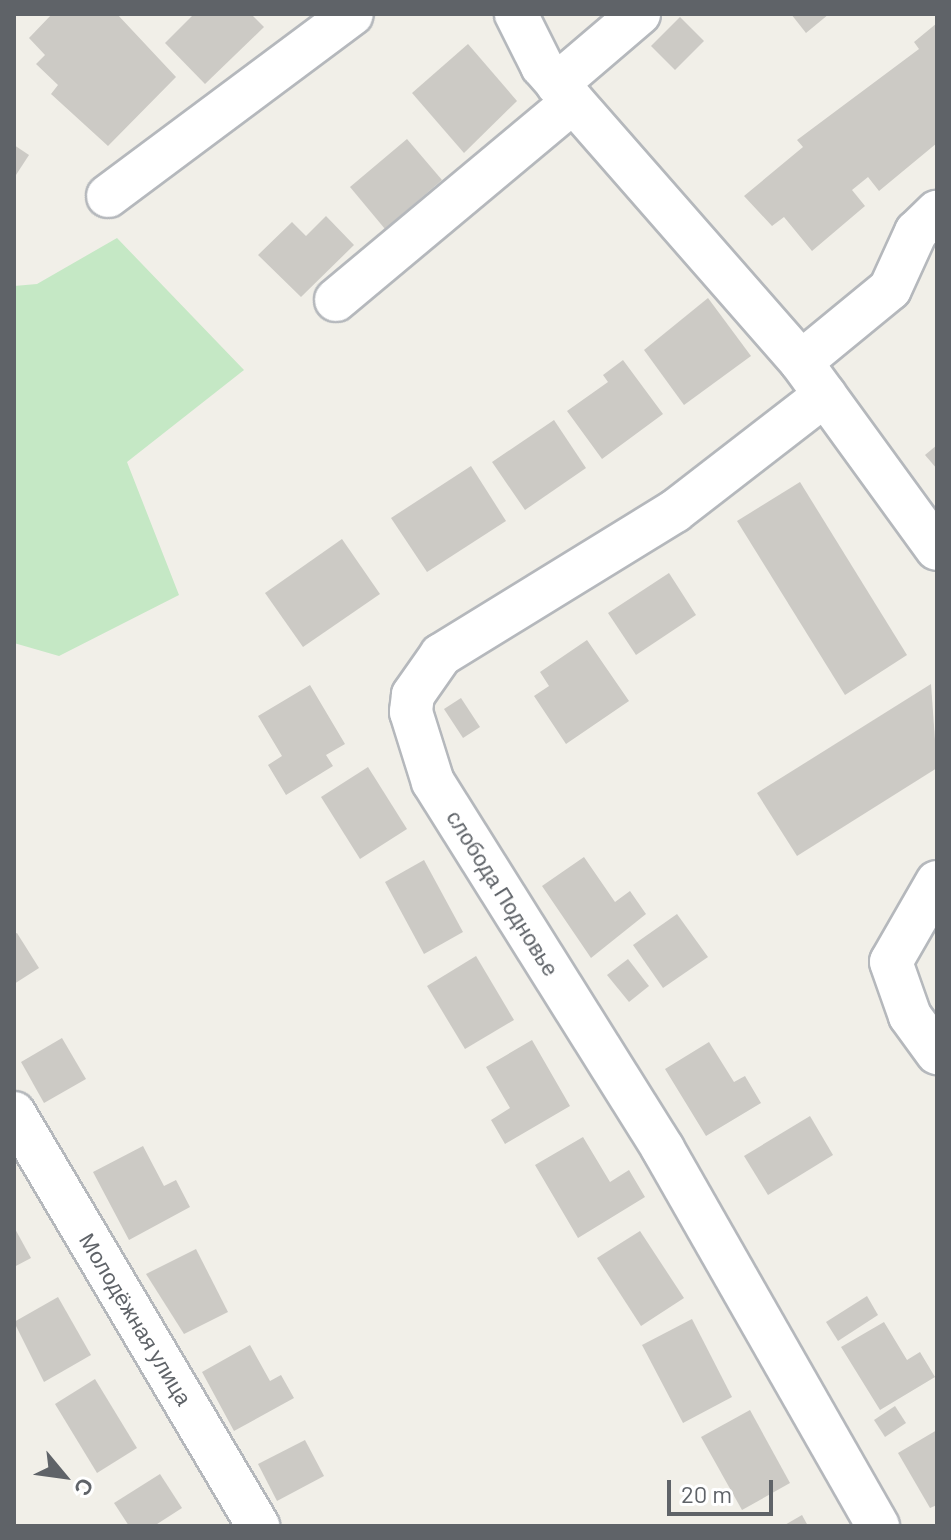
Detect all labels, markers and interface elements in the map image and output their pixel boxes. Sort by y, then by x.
street label: слобода Подновье [441,805,565,981]
street label: Молодёжная улица [74,1228,198,1410]
north arrow [24,1436,104,1516]
scale bar [671,1464,777,1514]
text: С [70,1474,100,1501]
text: 20 m [681,1479,732,1508]

